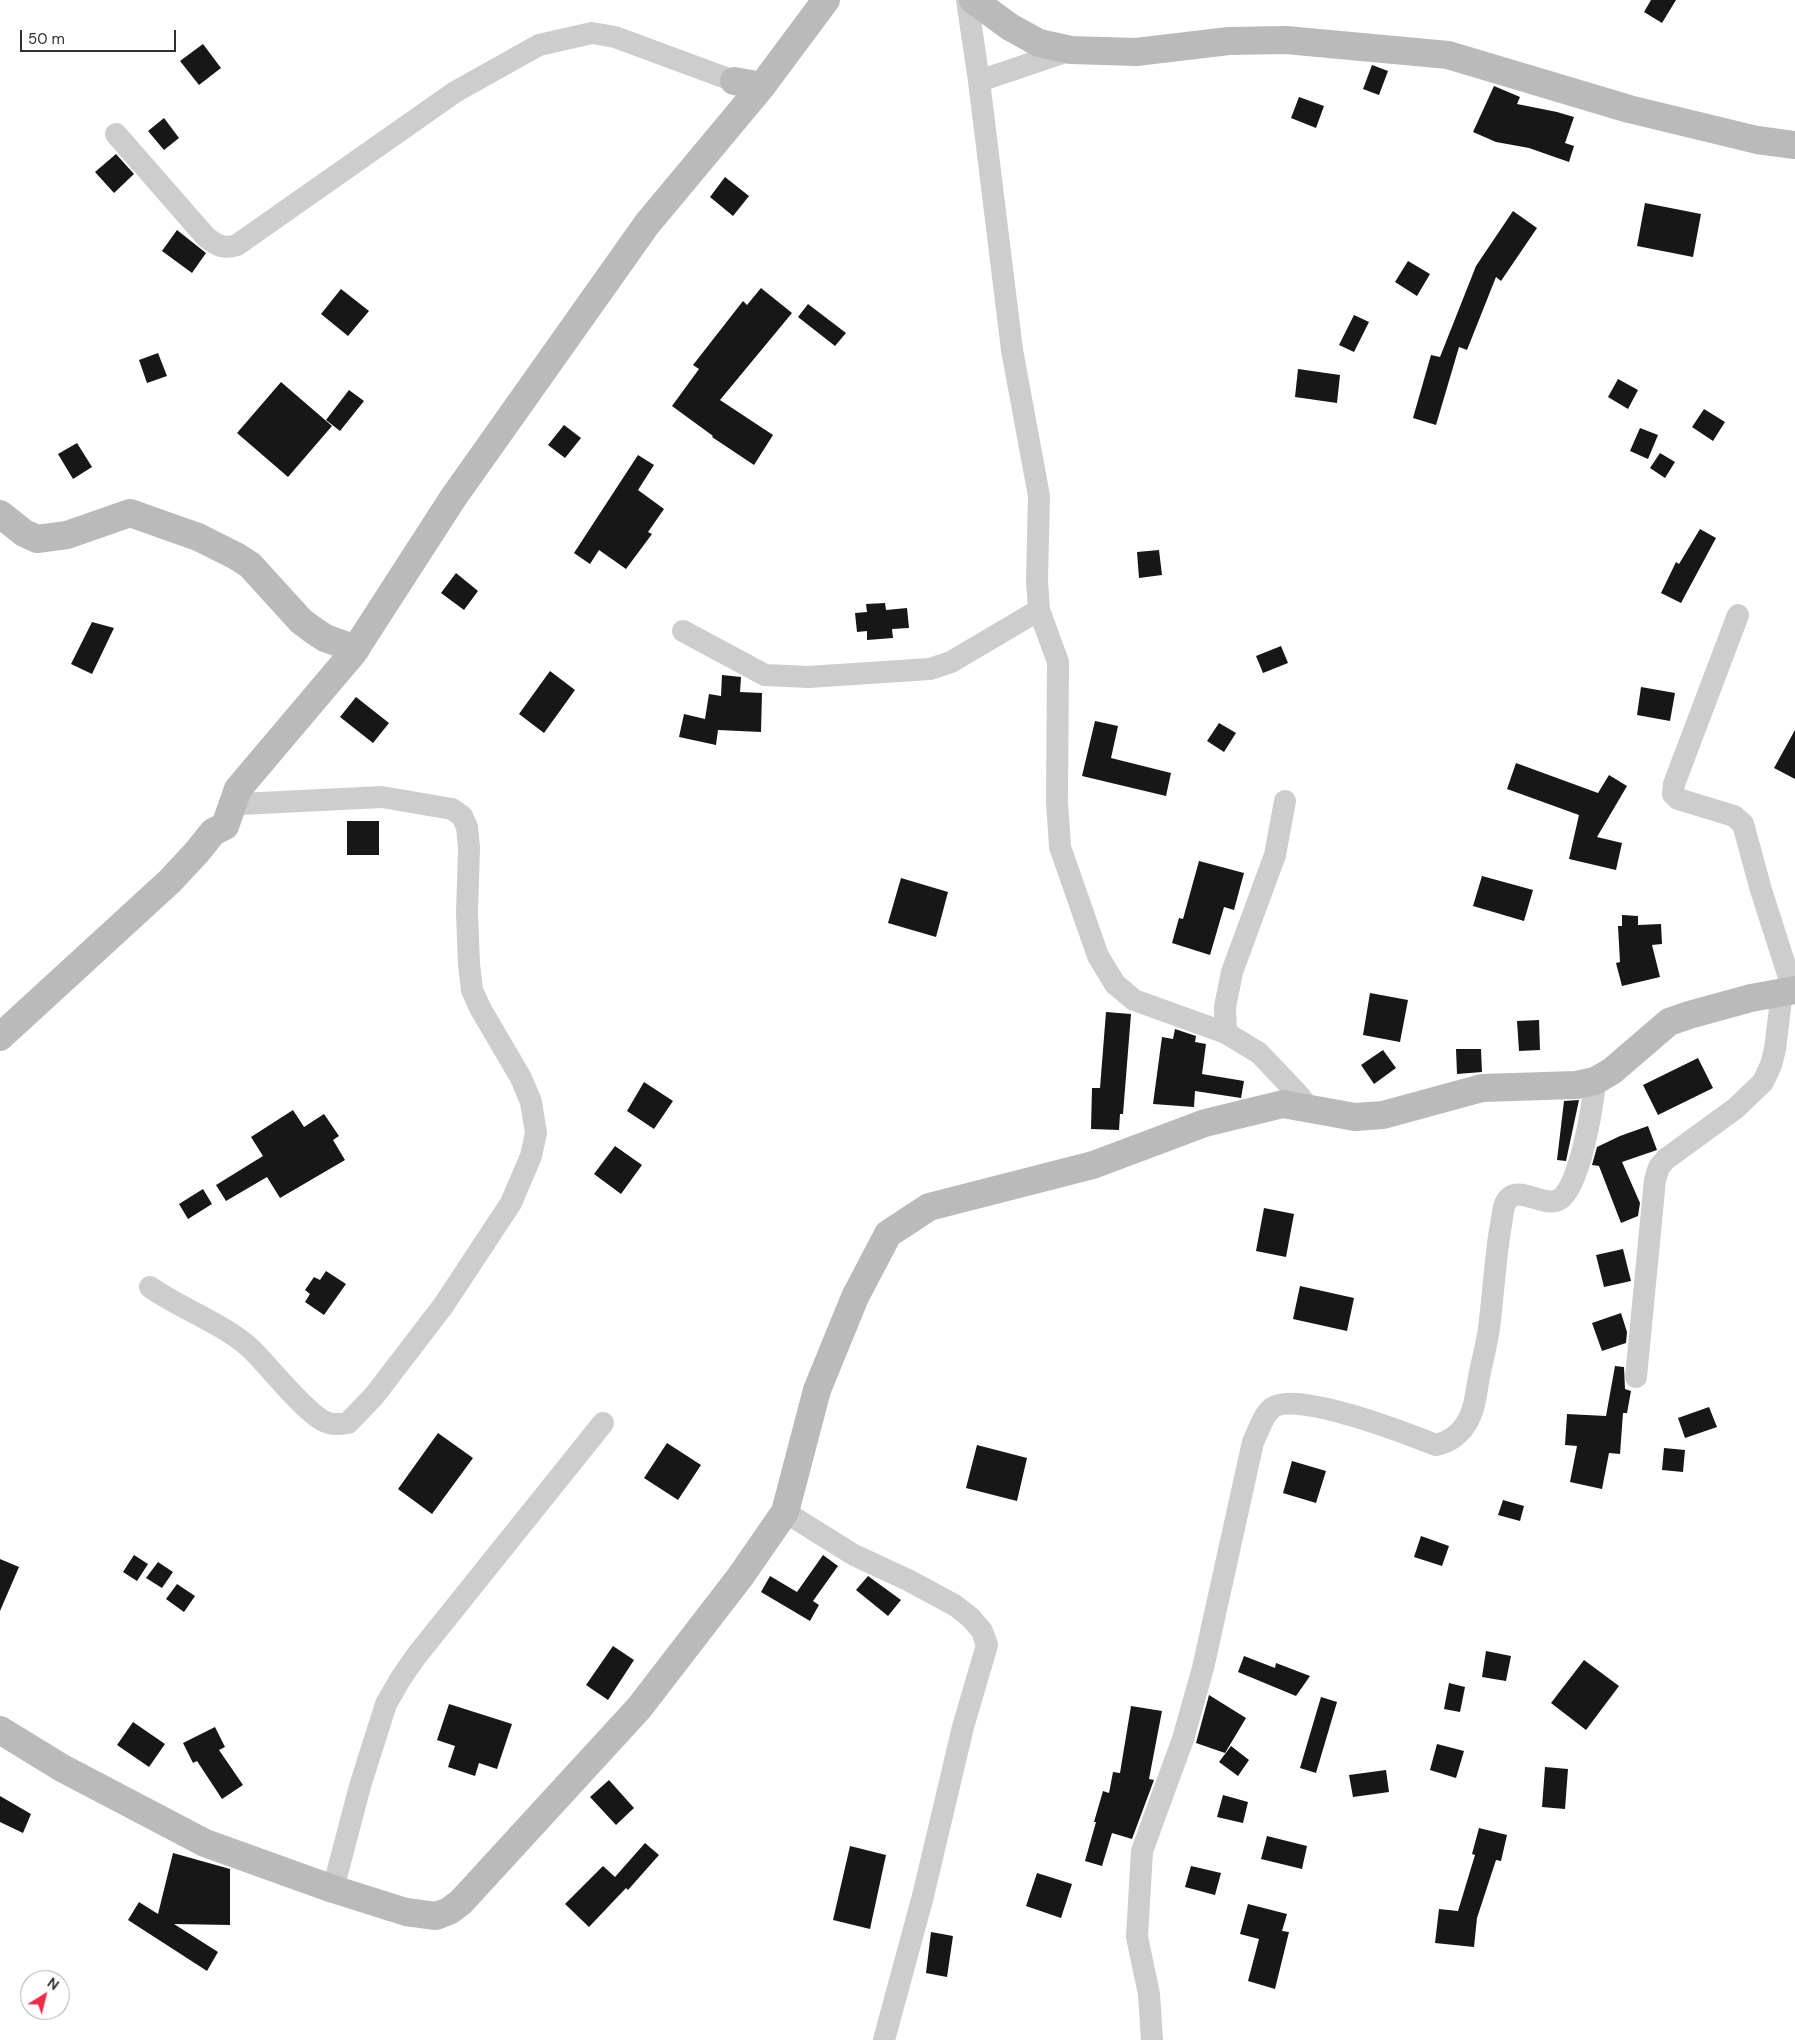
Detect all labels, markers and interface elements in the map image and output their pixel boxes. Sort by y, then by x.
scale bar [22,20,179,52]
text: 50 m [28,29,65,49]
north arrow [20,1970,70,2020]
text: N [44,1973,63,1994]

